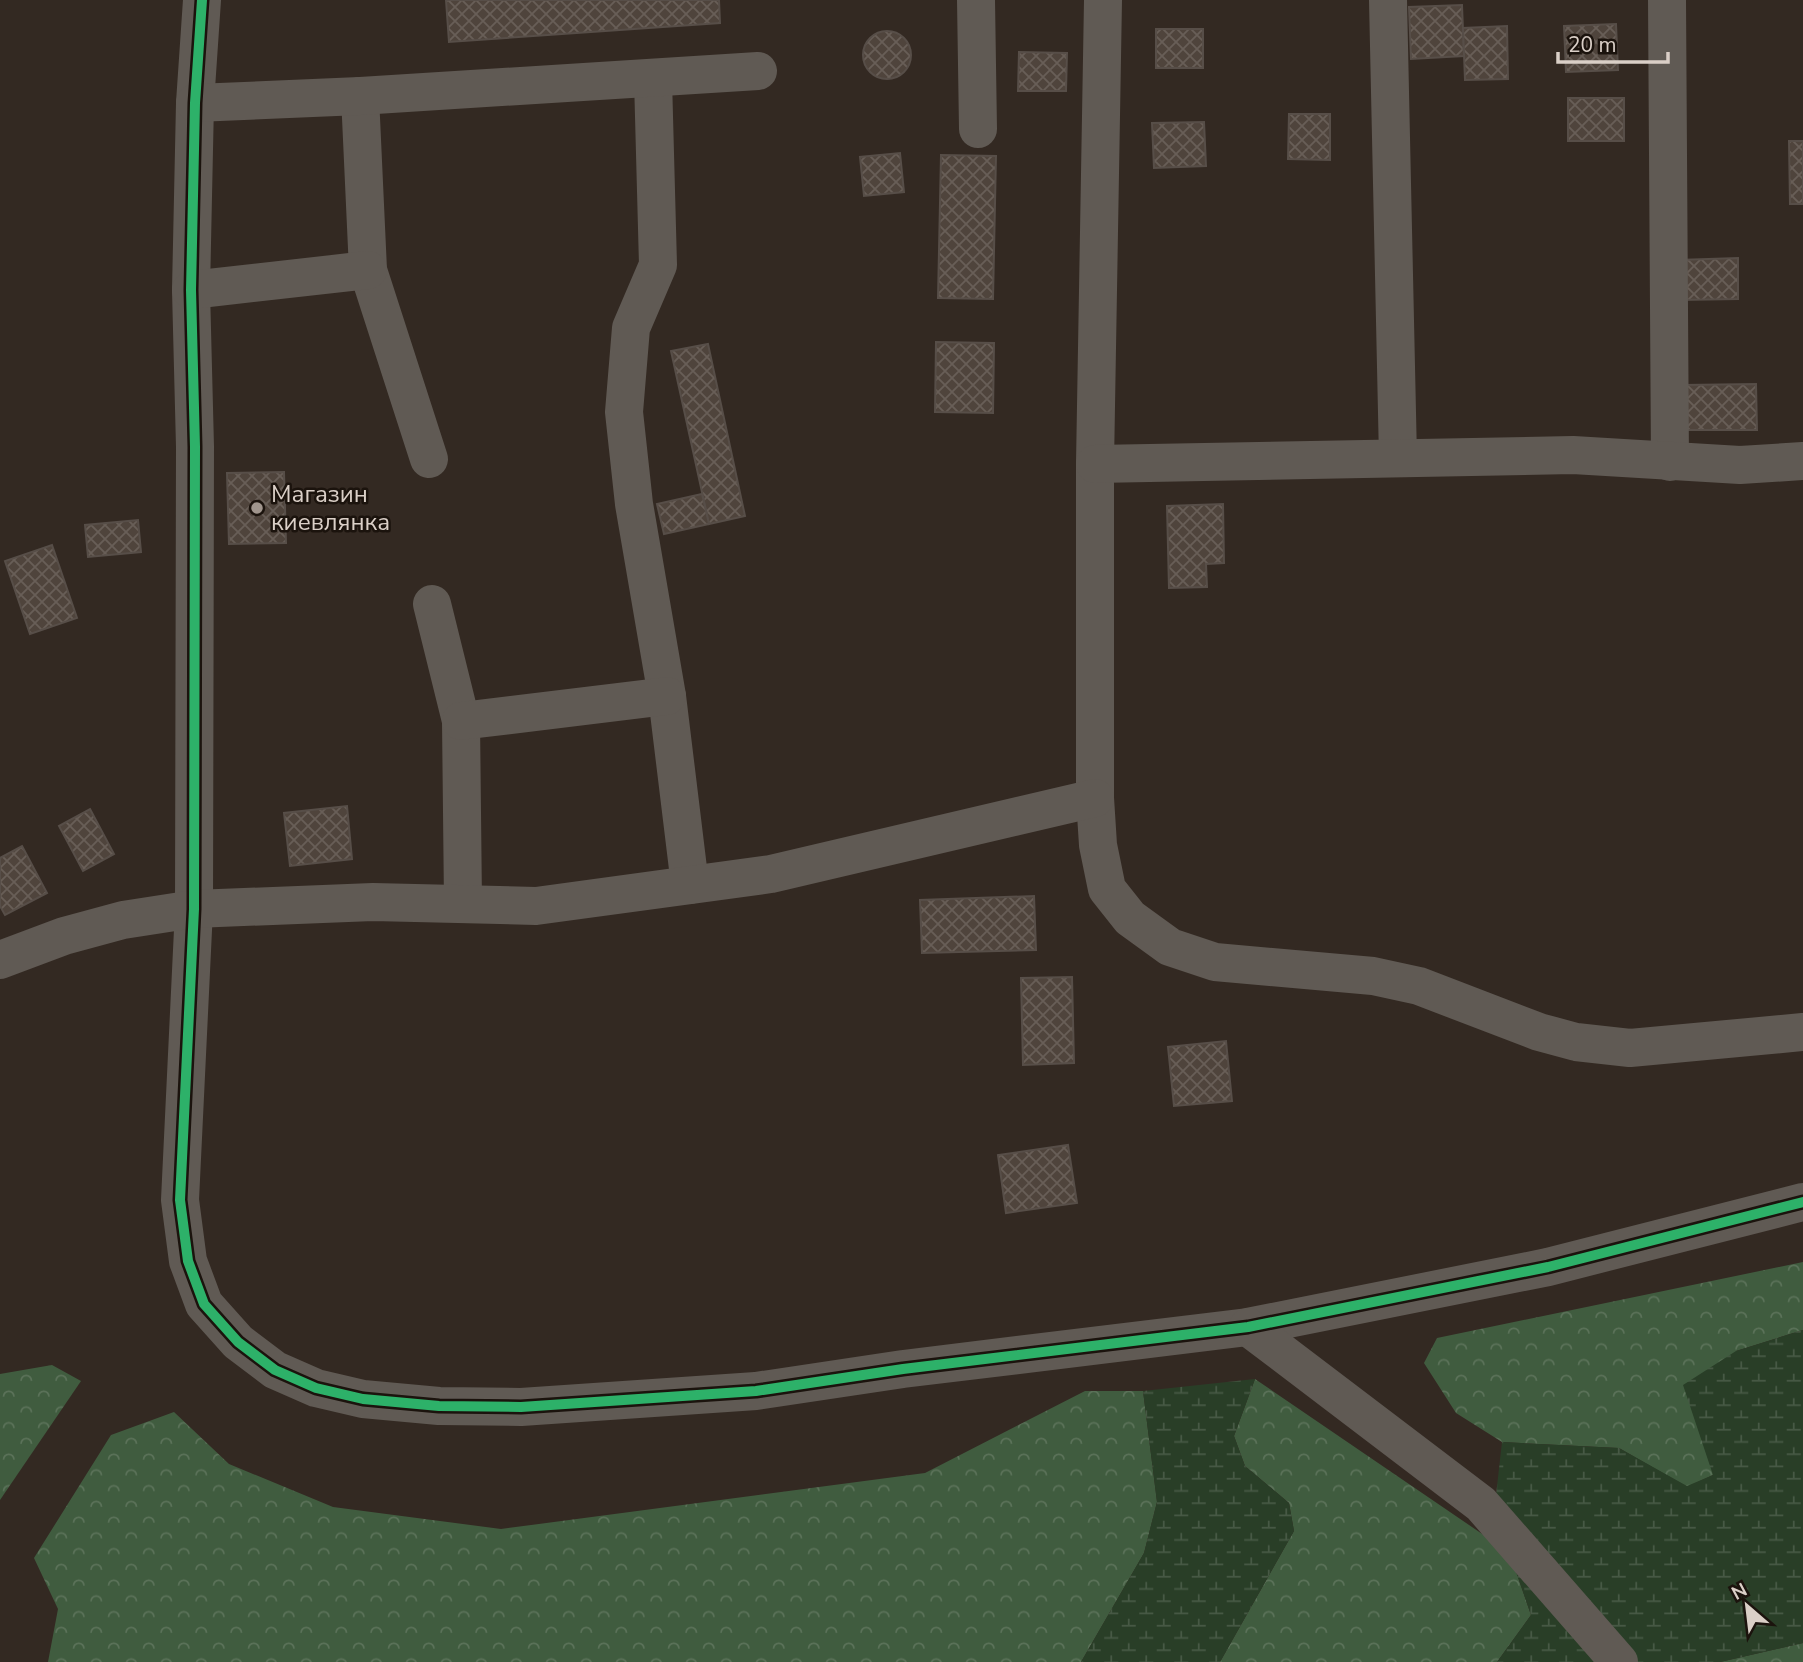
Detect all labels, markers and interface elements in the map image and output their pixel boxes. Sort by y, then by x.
scale bar [1558,21,1668,65]
text: 20 m [1568,31,1617,59]
place label: Магазин киевлянка [271,478,390,538]
marker: Магазин киевлянка [249,500,265,516]
north arrow [1712,1571,1782,1641]
text: N [1727,1577,1752,1607]

